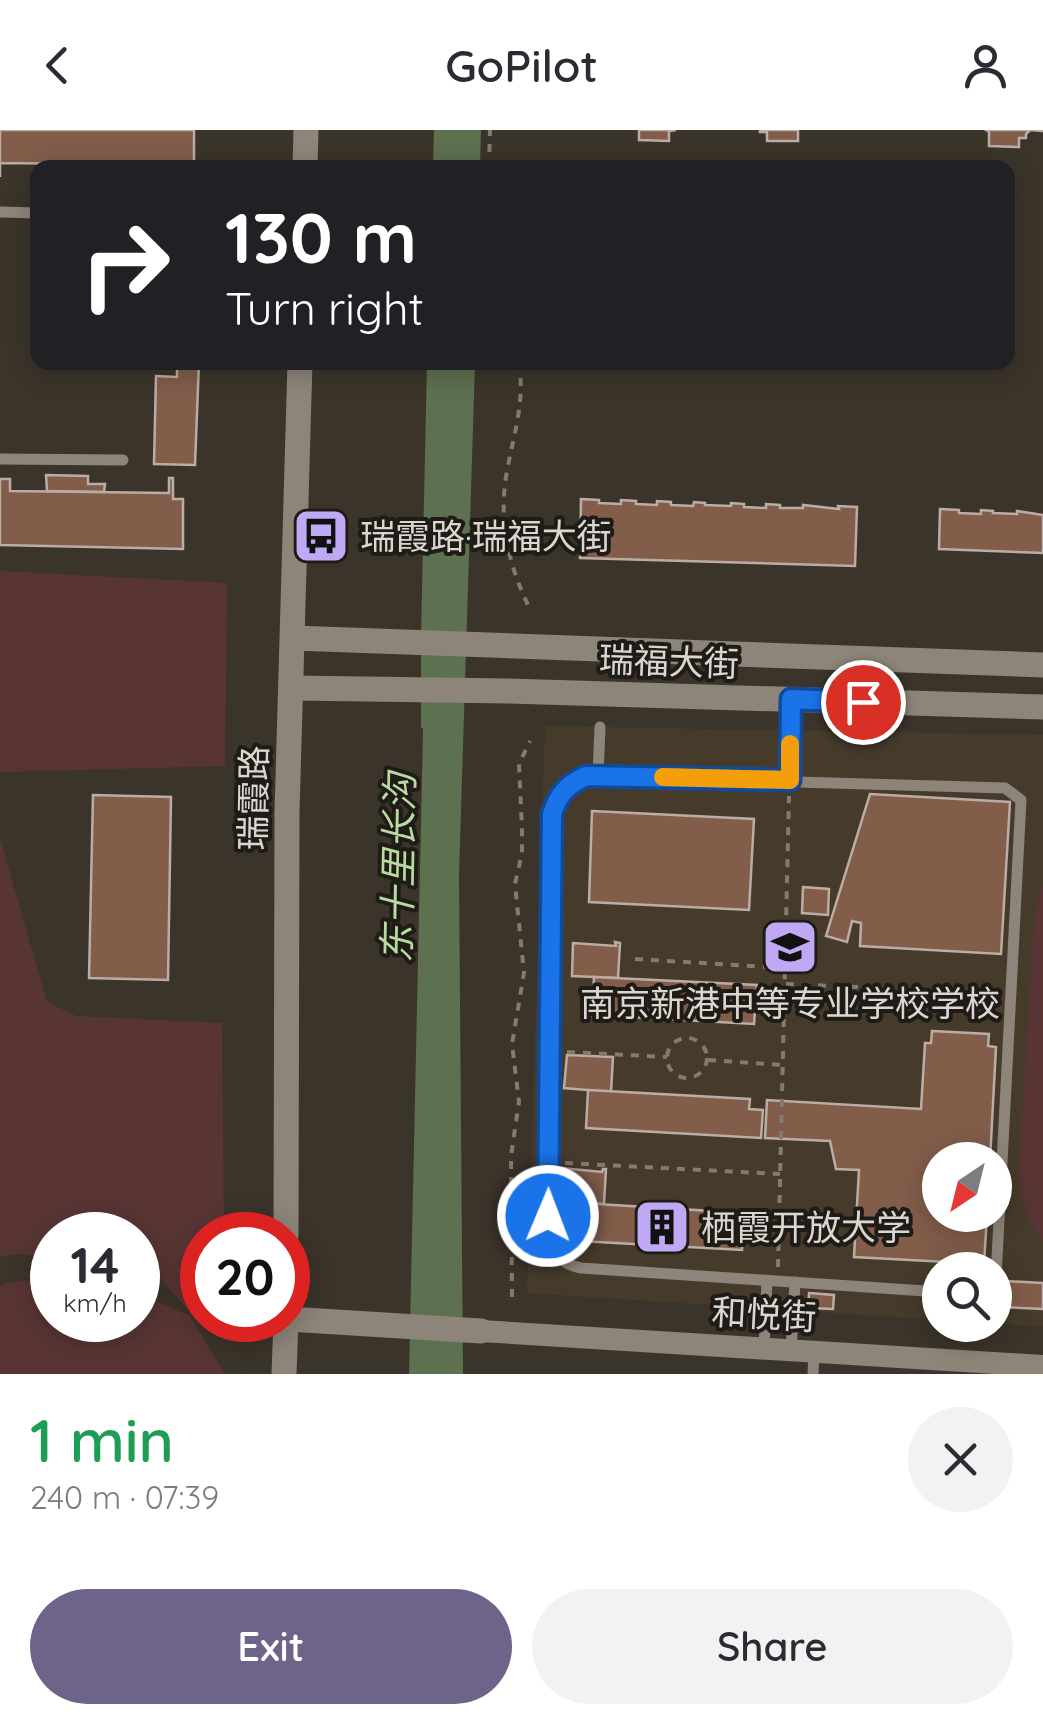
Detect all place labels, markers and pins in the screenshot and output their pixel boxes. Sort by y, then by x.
bus stop icon: 瑞霞路·瑞福大街 [291,506,351,566]
place label: 瑞霞路·瑞福大街 [360,514,612,558]
pin [821,660,906,745]
school or university icon: 南京新港中等专业学校学校 [760,917,820,977]
place label: 南京新港中等专业学校学校 [580,981,1000,1025]
building icon: 栖霞开放大学 [632,1197,692,1257]
place label: 栖霞开放大学 [701,1205,911,1249]

